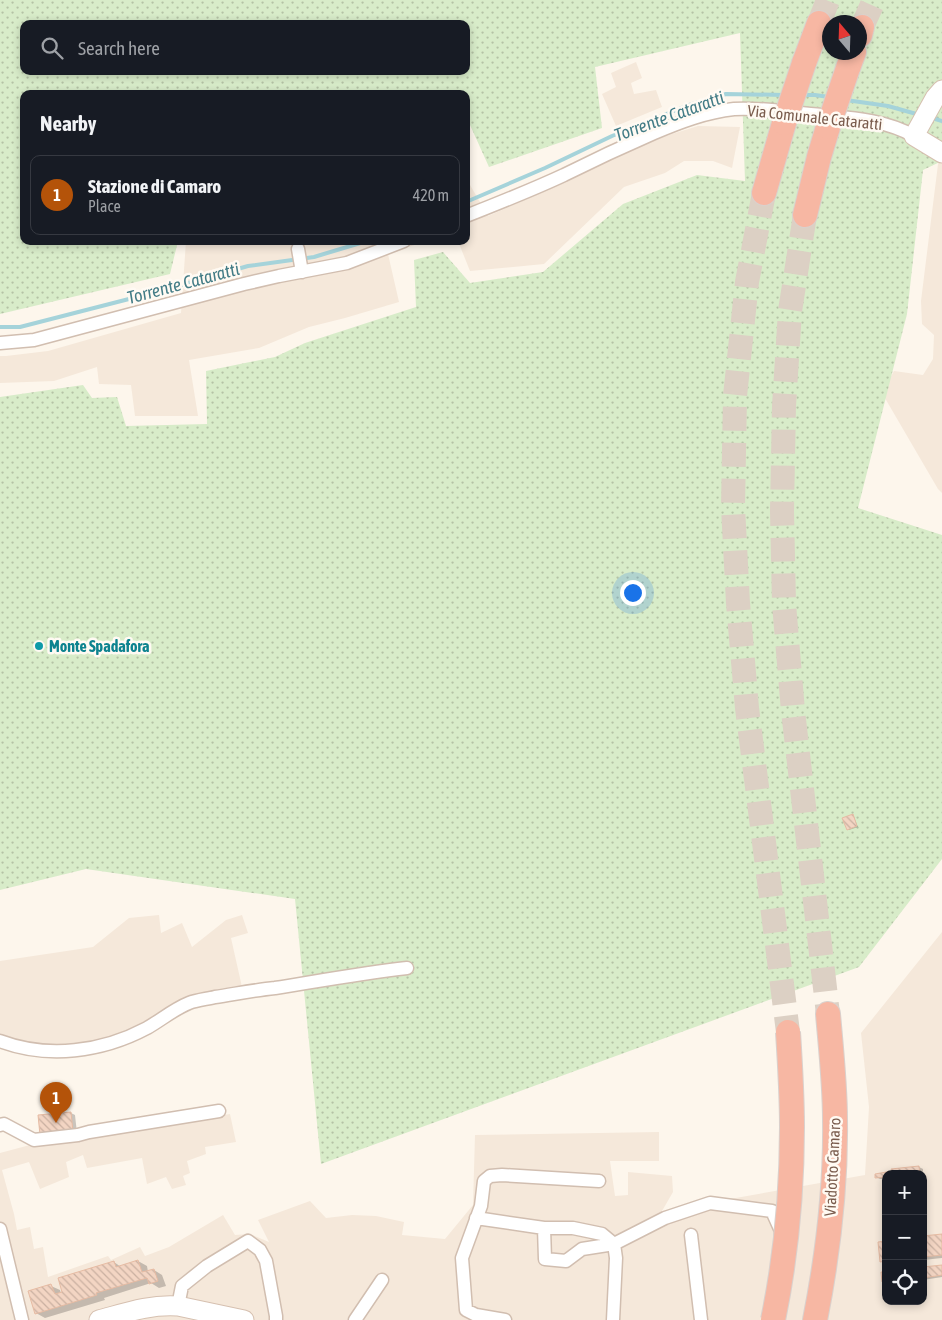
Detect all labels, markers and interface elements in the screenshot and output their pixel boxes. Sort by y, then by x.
north arrow [822,15,867,60]
search box [20,20,470,75]
icon: search [38,34,66,62]
text: Search here [78,37,160,59]
water label: Torrente Cataratti [611,86,727,146]
street label: Via Comunale Cataratti [747,101,883,133]
text: Nearby [40,111,96,135]
text: Stazione di Camaro [88,175,221,197]
text: 1 [53,186,61,204]
text: 420 m [413,186,449,204]
text: Place [88,197,121,215]
water label: Torrente Cataratti [125,258,241,308]
your location [620,580,646,606]
place label: Monte Spadafora [49,637,149,655]
marker: Monte Spadafora [33,640,45,652]
pin: 1 [40,1082,72,1123]
street label: Viadotto Camaro [820,1117,844,1217]
map controls [882,1170,927,1305]
button: + [882,1170,927,1215]
button: − [882,1215,927,1260]
button: locate [882,1260,927,1305]

